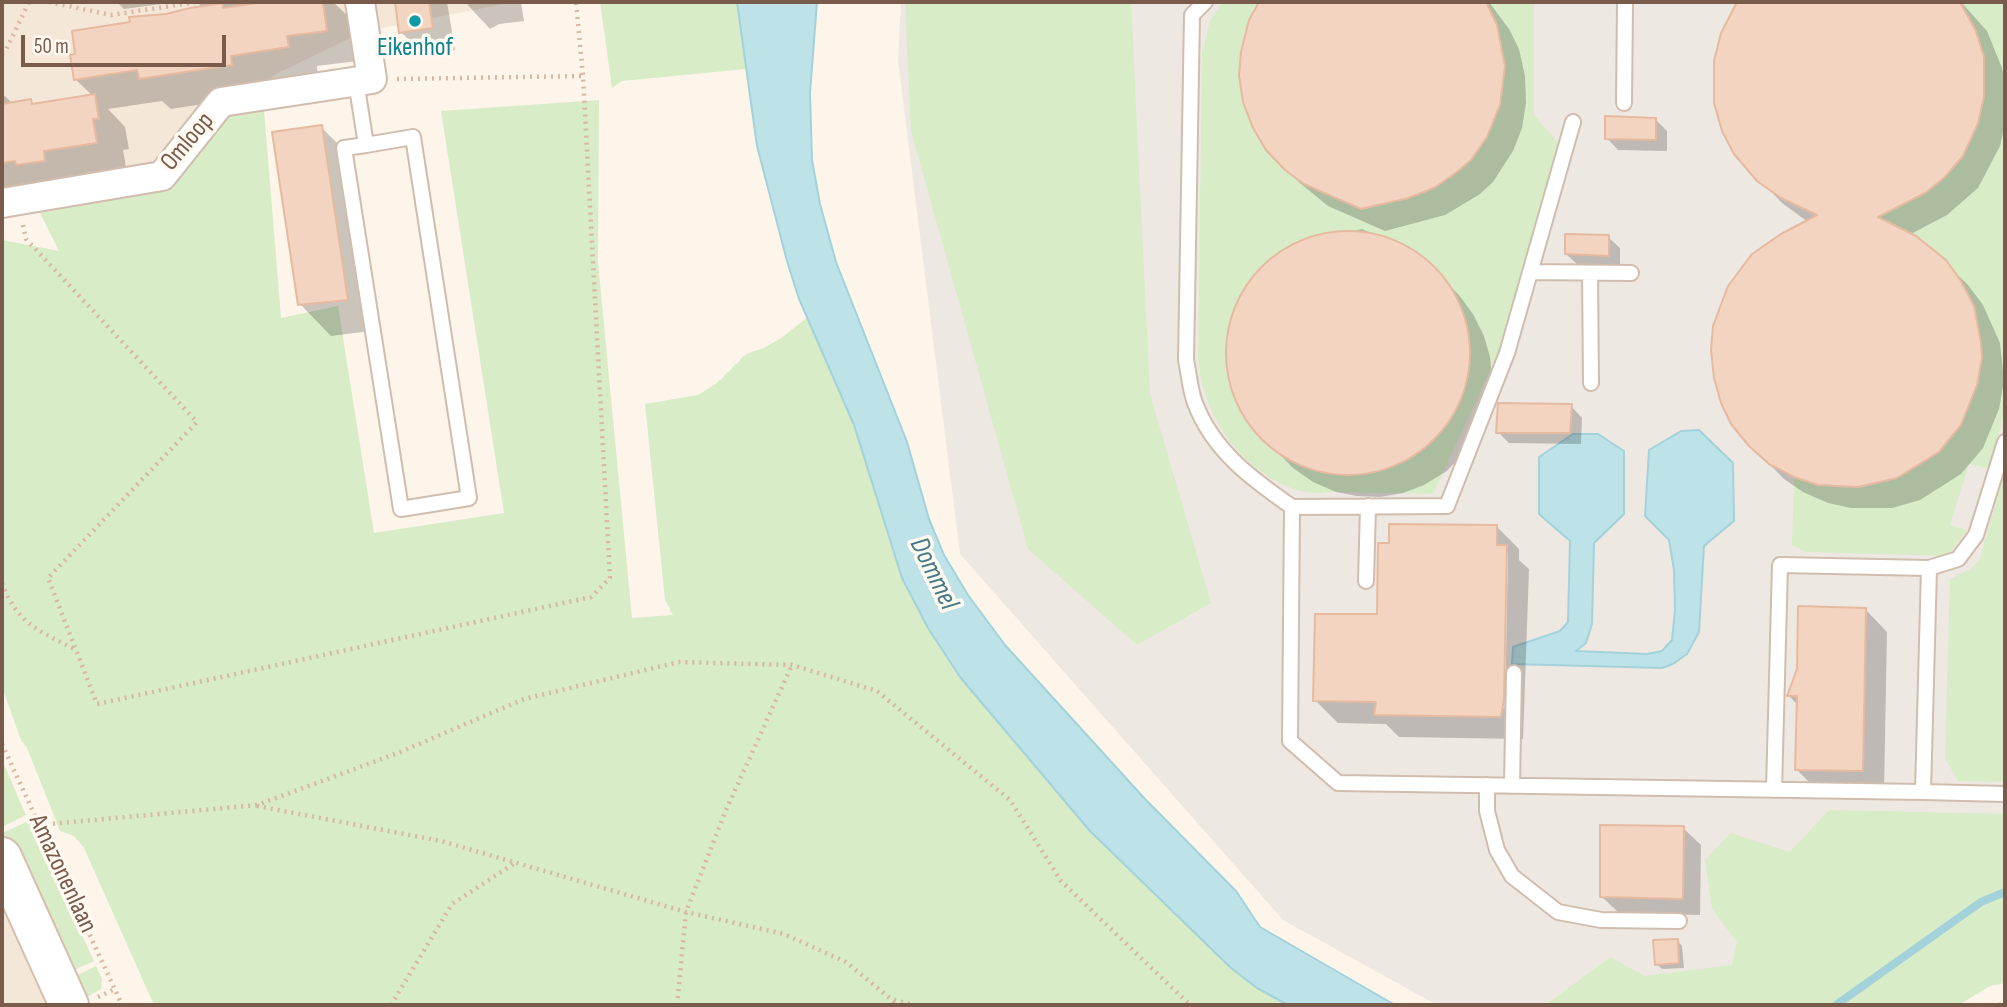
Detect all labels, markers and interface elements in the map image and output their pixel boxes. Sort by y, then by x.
marker: Eikenhof [407,13,423,29]
scale bar [24,21,229,65]
place label: Eikenhof [377,32,453,64]
text: 50 m [34,34,69,59]
street label: Omloop [155,106,221,178]
water label: Dommel [901,532,965,616]
street label: Amazonenlaan [21,810,103,938]

